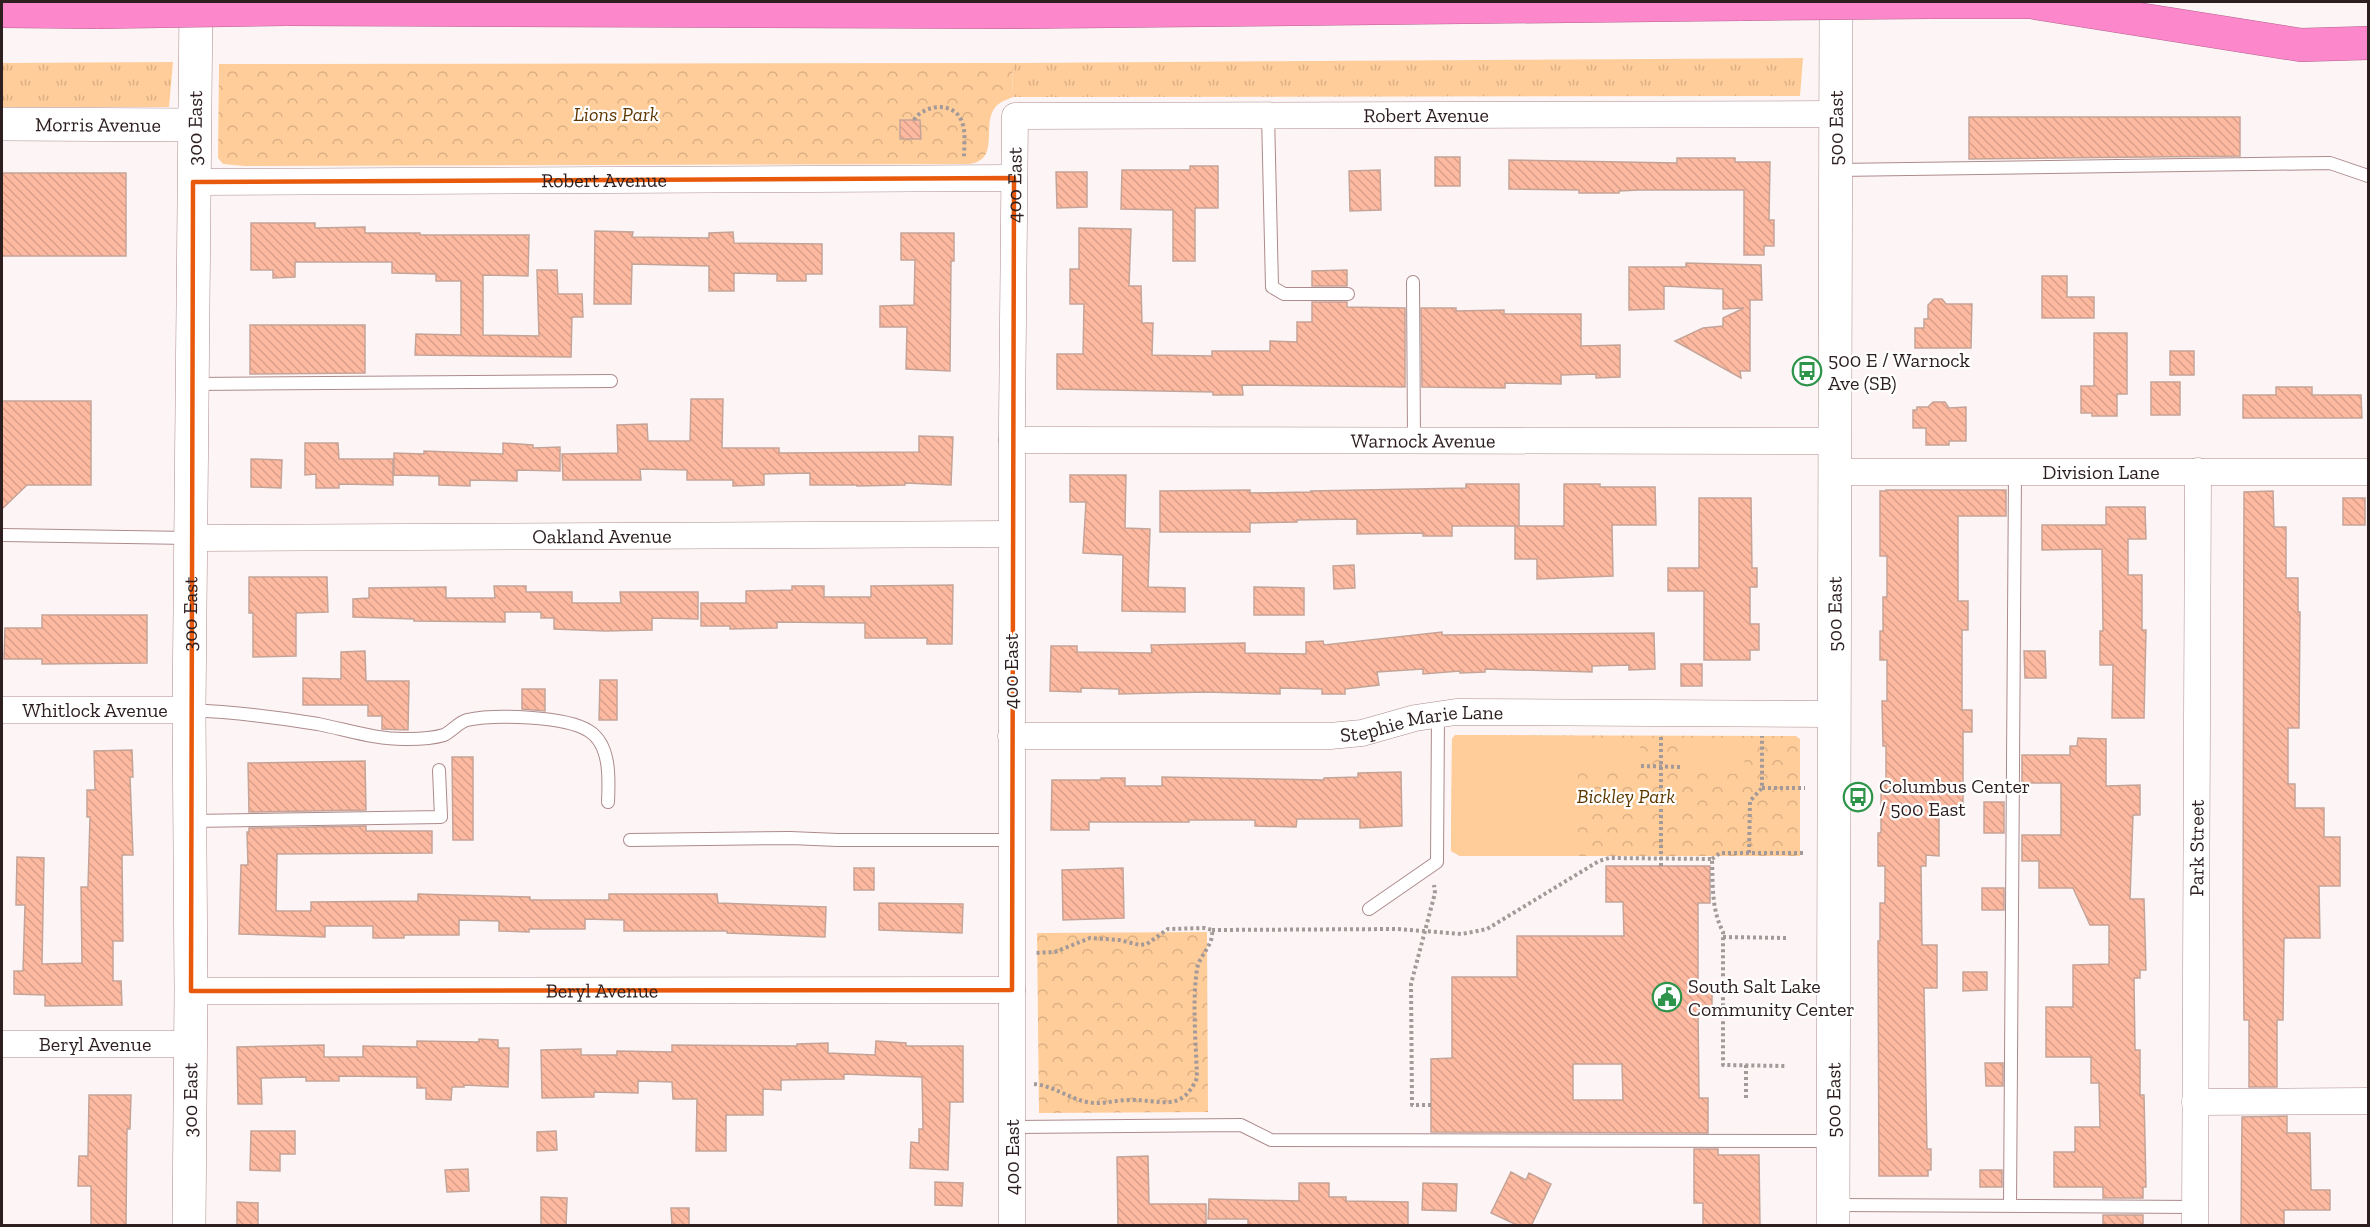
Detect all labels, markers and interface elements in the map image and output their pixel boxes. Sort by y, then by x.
street label: 300 East [182,90,207,166]
street label: 500 East [1824,90,1848,166]
park label: Lions Park [573,102,659,126]
street label: Robert Avenue [1363,103,1489,127]
street label: Morris Avenue [35,112,161,137]
street label: 400 East [1002,146,1027,223]
street label: Robert Avenue [541,168,667,192]
place label: 500 E / Warnock Ave (SB) [1828,348,1971,395]
bus stop icon: 500 E / Warnock Ave (SB) [1791,355,1823,387]
street label: Warnock Avenue [1351,428,1495,453]
street label: Division Lane [2042,460,2160,484]
street label: Oakland Avenue [532,524,672,548]
street label: 300 East [178,576,202,652]
street label: 500 East [1822,576,1847,652]
street label: 400 East [999,632,1023,709]
street label: Whitlock Avenue [22,698,168,722]
street label: Stephie Marie Lane [1339,700,1503,747]
place label: Columbus Center / 500 East [1879,774,2030,821]
bus stop icon: Columbus Center / 500 East [1842,781,1874,813]
park label: Bickley Park [1577,784,1675,808]
street label: Park Street [2184,799,2209,897]
place label: South Salt Lake Community Center [1688,974,1855,1021]
street label: Beryl Avenue [546,978,658,1003]
public building icon: South Salt Lake Community Center [1651,981,1683,1013]
street label: Beryl Avenue [39,1032,151,1056]
street label: 300 East [178,1062,202,1138]
street label: 500 East [1821,1062,1845,1138]
street label: 400 East [1000,1118,1024,1195]

